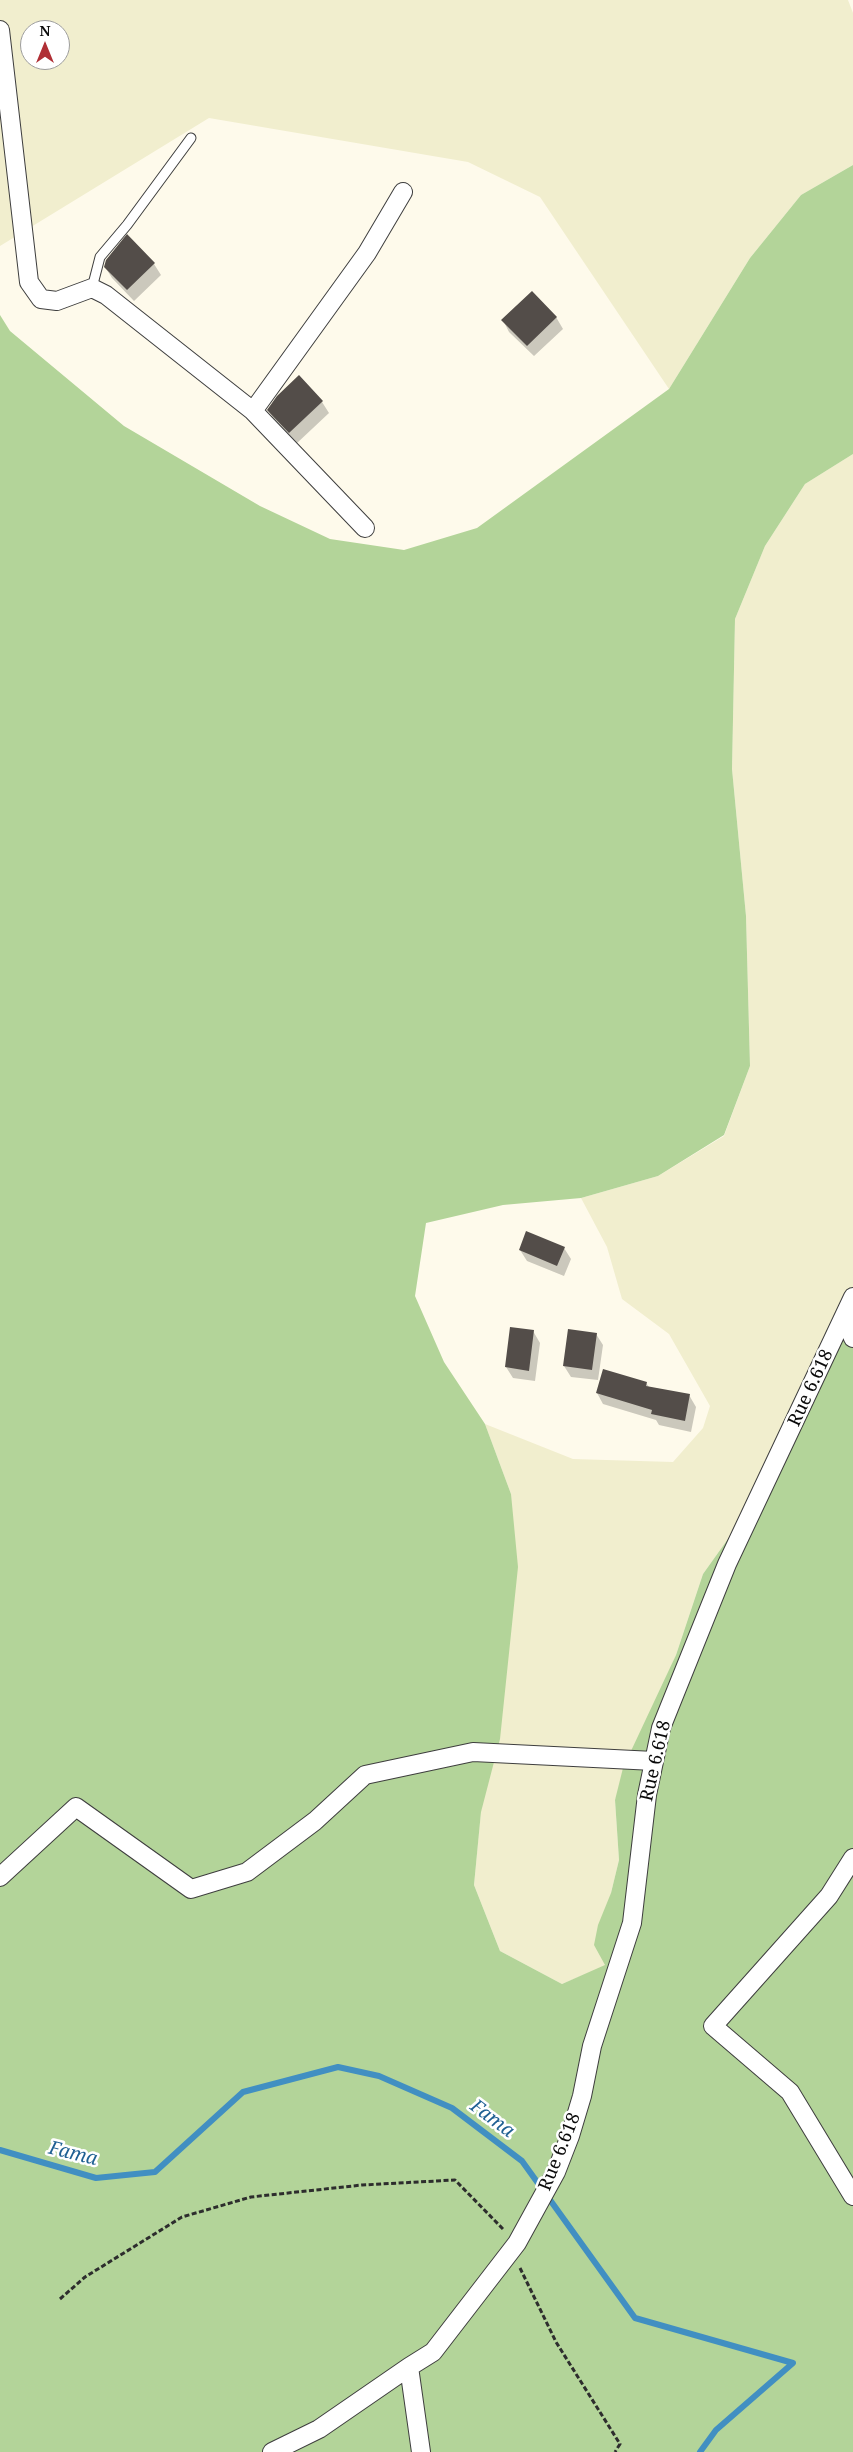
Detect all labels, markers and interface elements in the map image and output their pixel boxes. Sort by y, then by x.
north arrow [20,20,70,70]
text: N [39,21,51,40]
street label: Rue 6.618 [784,1346,838,1430]
street label: Rue 6.618 [636,1718,676,1804]
water label: Fama [465,2095,519,2143]
street label: Rue 6.618 [535,2110,585,2194]
water label: Fama [46,2137,100,2171]

